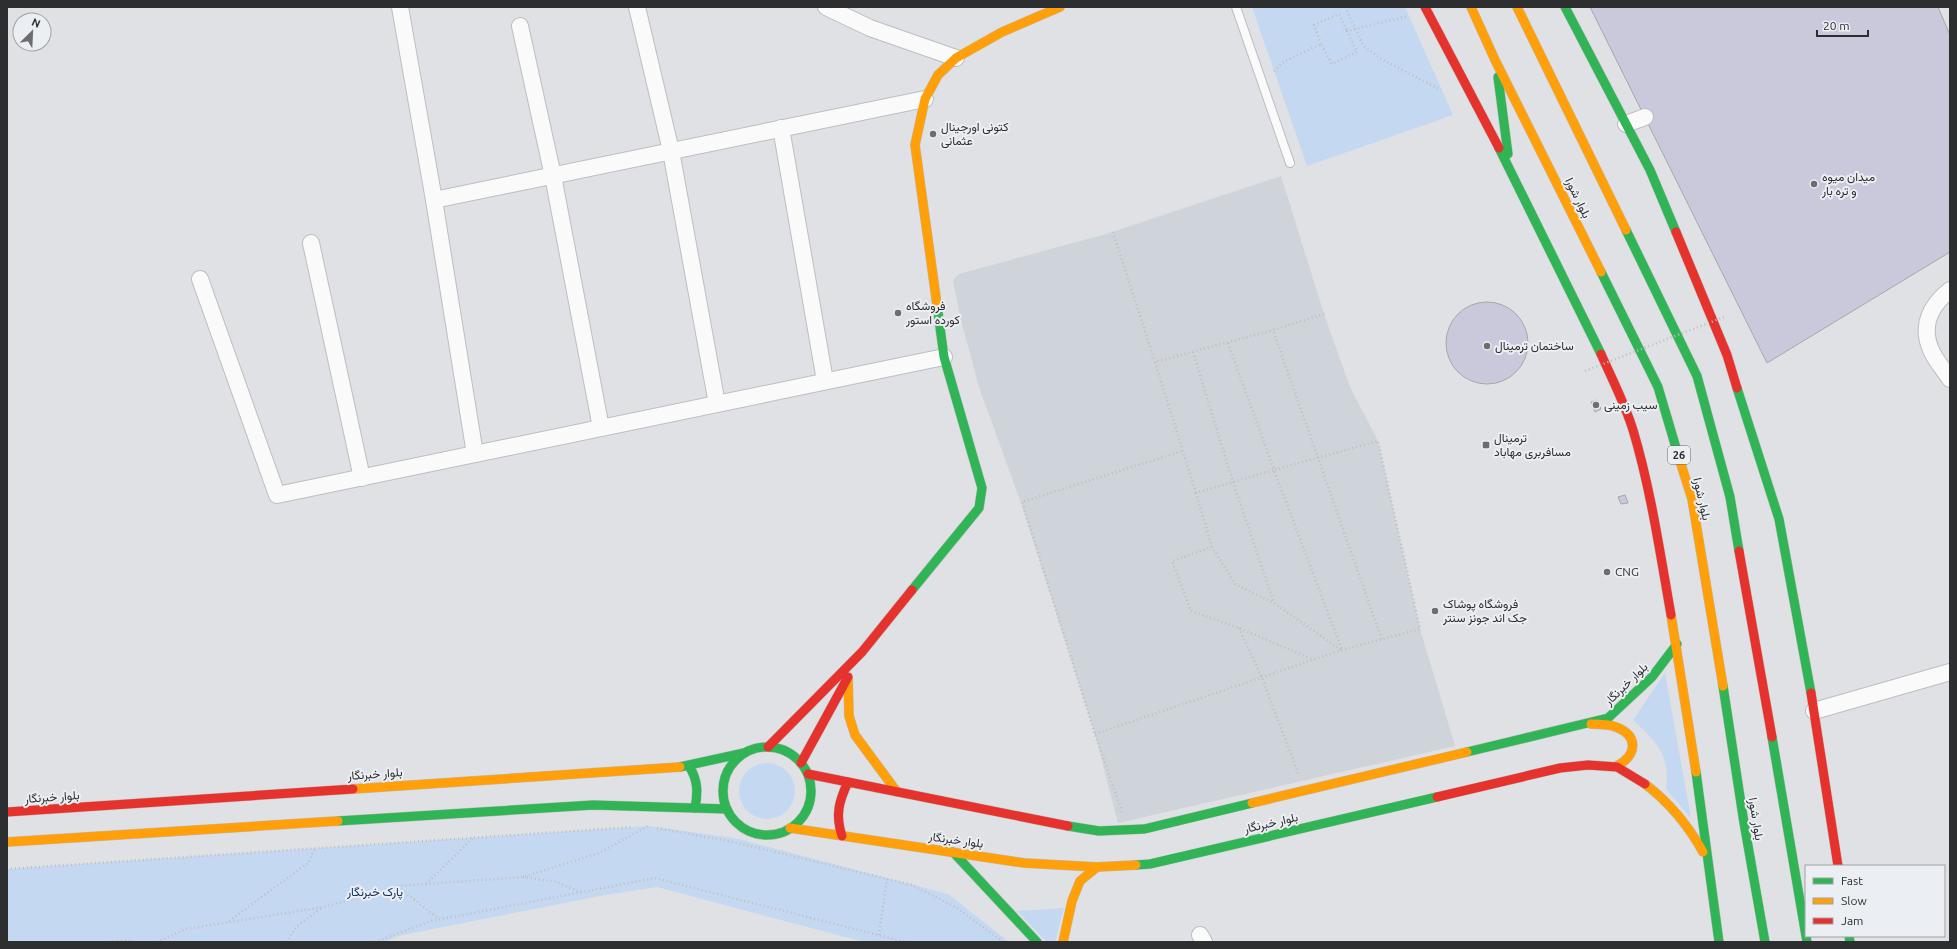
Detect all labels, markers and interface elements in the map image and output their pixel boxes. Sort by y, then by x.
north arrow [12,12,52,52]
scale bar [1817,12,1868,38]
text: N [30,16,42,30]
text: 20 m [1823,19,1850,32]
place label: کتونی اورجینال عثمانی [941,120,1008,149]
marker: کتونی اورجینال عثمانی [928,129,938,139]
place label: میدان میوه و تره بار [1821,170,1875,199]
street label: بلوار شورا [1561,176,1594,221]
marker: میدان میوه و تره بار [1809,179,1819,189]
place label: فروشگاه کورده استور [905,299,960,328]
marker: فروشگاه کورده استور [893,308,903,318]
place label: ساختمان ترمینال [1495,339,1574,354]
marker: ساختمان ترمینال [1482,341,1492,351]
place label: سیب زمینی [1604,398,1657,413]
marker: سیب زمینی [1591,400,1601,410]
place label: ترمینال مسافربری مهاباد [1494,431,1571,460]
marker: ترمینال مسافربری مهاباد [1481,440,1491,450]
road number: 26 [1668,446,1690,464]
street label: بلوار شورا [1689,476,1714,522]
place label: CNG [1615,565,1639,578]
marker: CNG [1602,567,1612,577]
place label: فروشگاه پوشاک جک اند جونز سنتر [1442,597,1527,626]
marker: فروشگاه پوشاک جک اند جونز سنتر [1430,606,1440,616]
street label: بلوار خبرنگار [1601,660,1651,710]
street label: بلوار خبرنگار [346,765,403,784]
street label: بلوار خبرنگار [23,788,80,807]
street label: بلوار شورا [1745,797,1766,842]
street label: بلوار خبرنگار [1242,810,1300,837]
street label: بلوار خبرنگار [927,829,984,852]
legend [1805,865,1945,937]
text: Fast [1841,874,1863,887]
park label: پارک خبرنگار [346,885,403,900]
text: Slow [1841,894,1867,907]
text: Jam [1841,914,1863,927]

